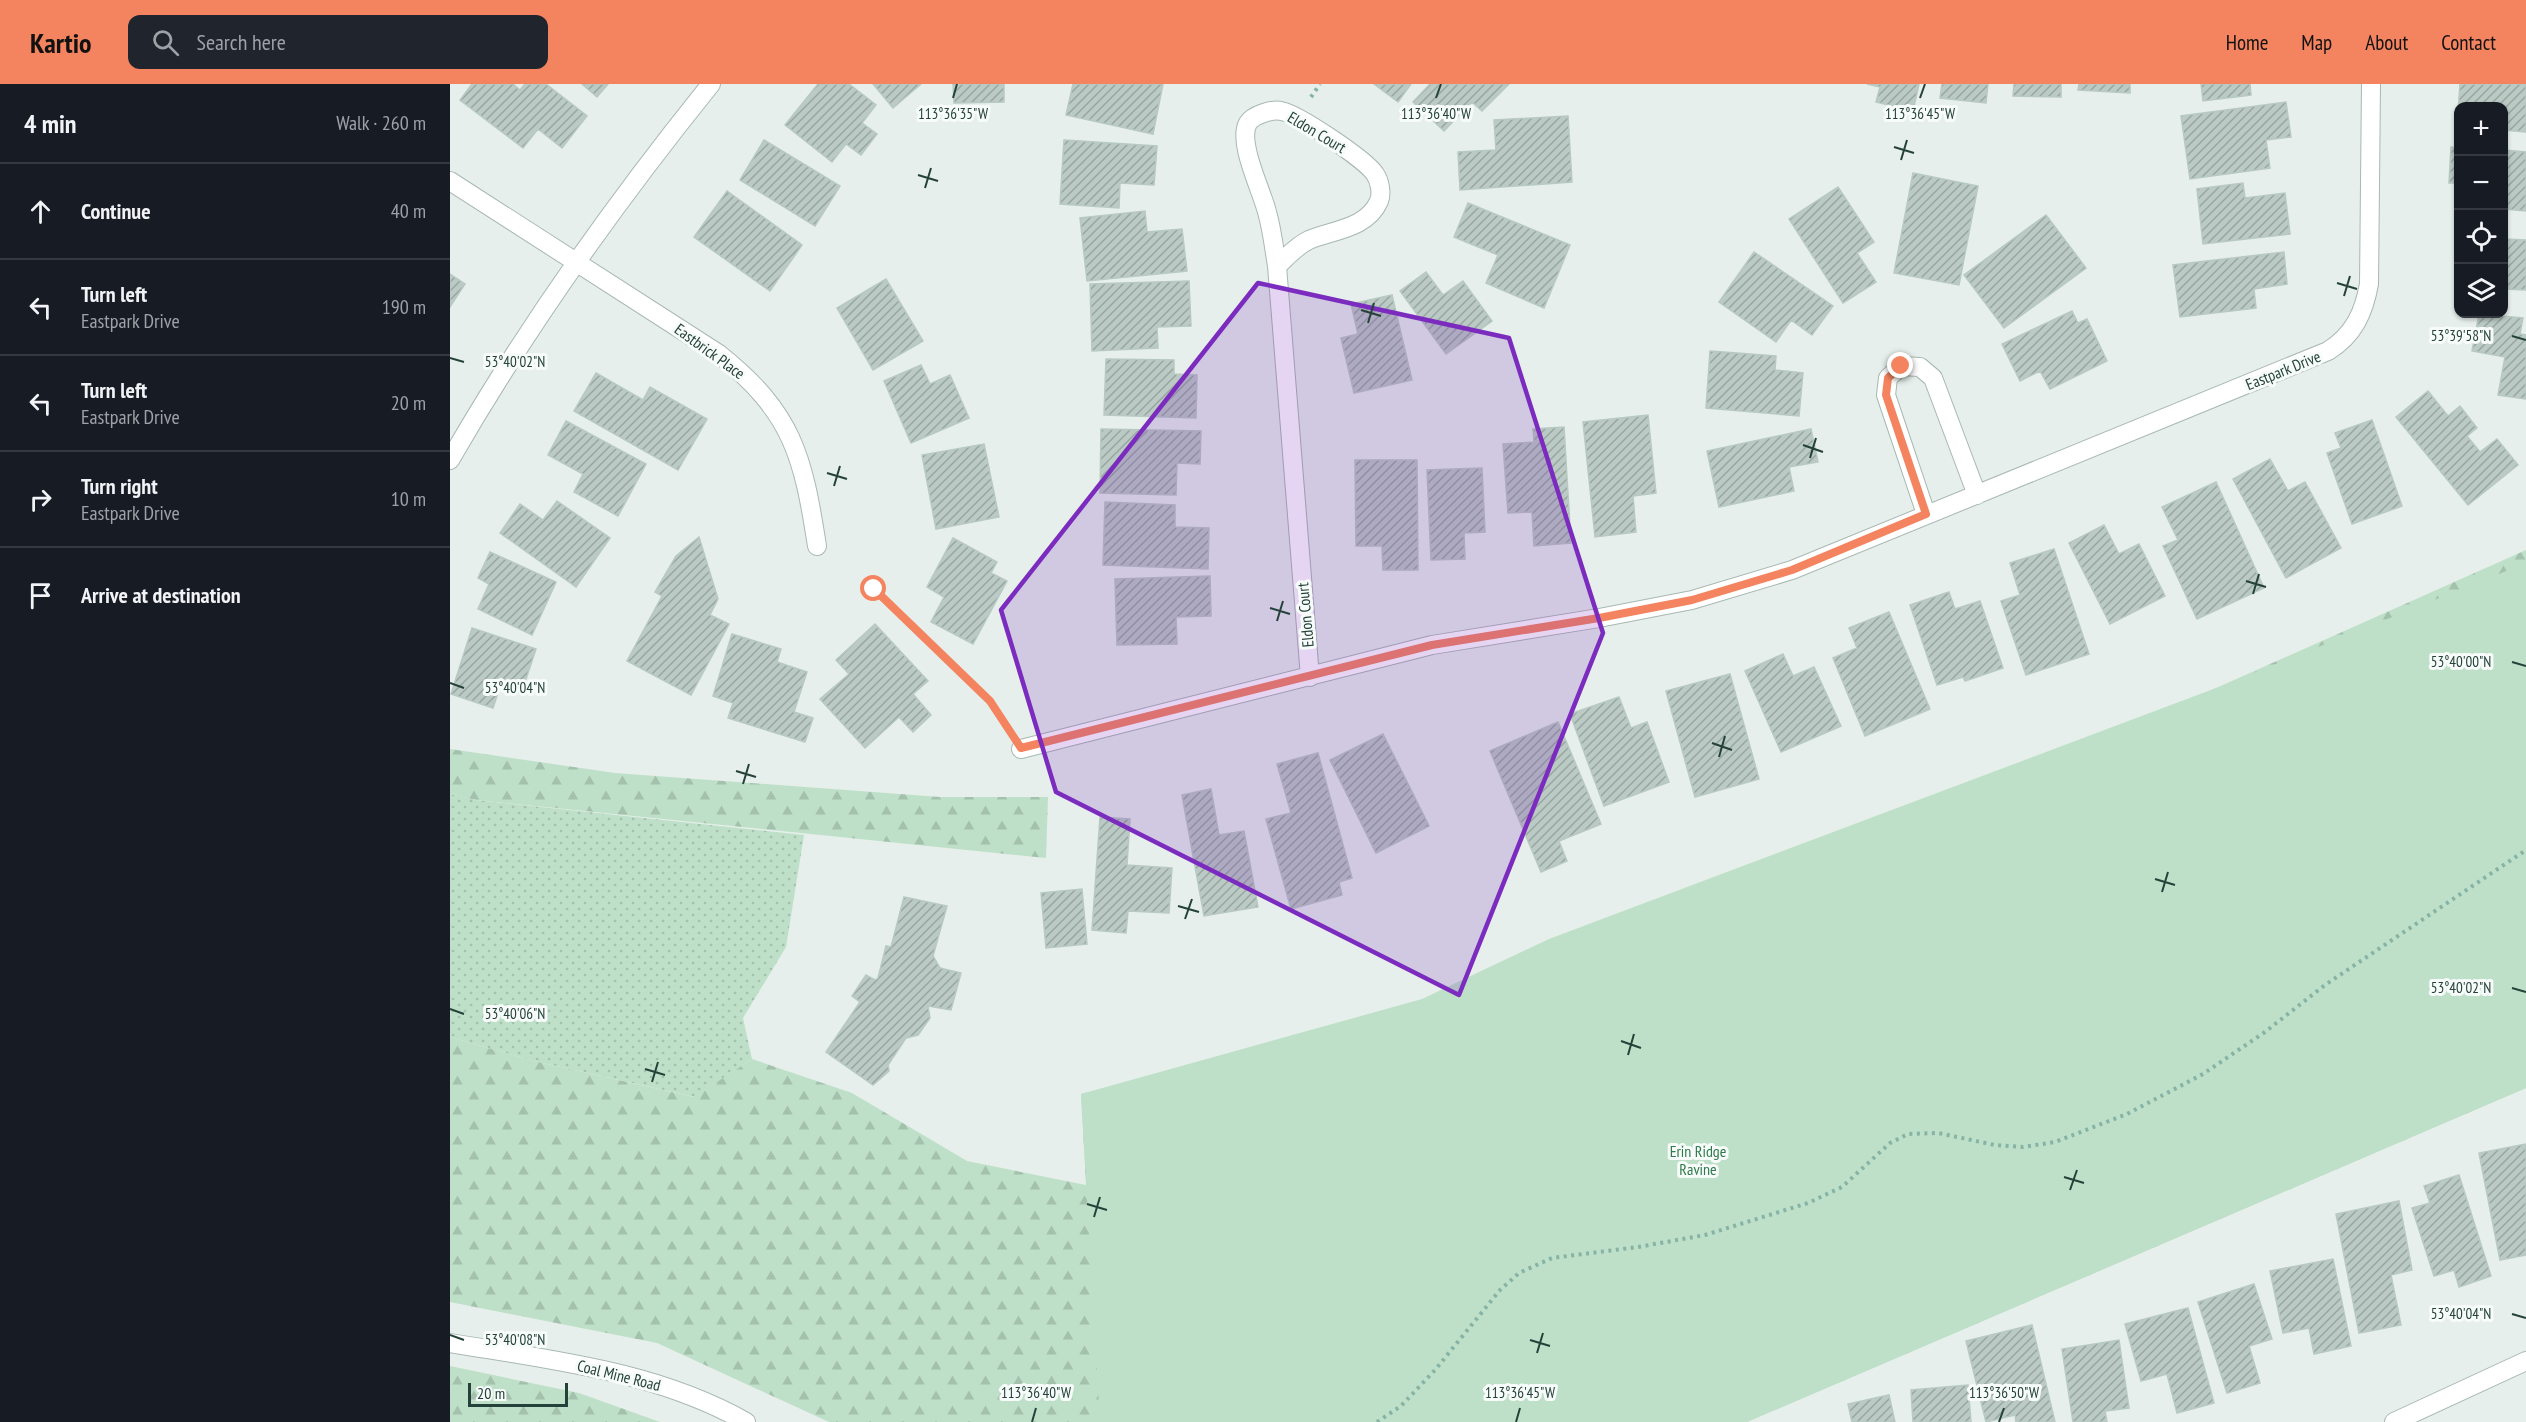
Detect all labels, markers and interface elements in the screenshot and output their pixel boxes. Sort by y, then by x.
search box [128,15,548,69]
text: Kartio [30,24,92,61]
icon: search [149,26,182,59]
text: Search here [197,28,286,56]
text: Home [2226,29,2268,56]
text: Map [2301,29,2332,56]
text: About [2365,29,2408,56]
text: Contact [2441,29,2496,56]
map controls [2454,102,2508,318]
button: + [2454,102,2508,156]
text: 113°36'35"W [918,104,988,123]
text: 113°36'40"W [1401,104,1471,123]
text: 113°36'45"W [1885,104,1955,123]
text: 4 min [24,107,77,140]
street label: Eldon Court [1284,107,1350,158]
text: Walk · 260 m [336,110,426,136]
button: − [2454,156,2508,210]
icon: ahead [24,195,57,228]
text: Continue [81,197,151,225]
text: 40 m [391,198,426,224]
button: locate [2454,210,2508,264]
button: layers [2454,264,2508,318]
text: Turn left [81,280,147,308]
icon: left [24,291,57,324]
text: 190 m [382,294,426,320]
text: Eastpark Drive [81,308,180,334]
street label: Eastbrick Place [671,319,749,383]
text: 53°39'58"N [2431,326,2491,345]
street label: Eastpark Drive [2243,346,2323,394]
text: 53°40'02"N [485,352,545,371]
route end [1887,352,1913,378]
text: Turn left [81,376,147,404]
icon: left [24,387,57,420]
text: 20 m [391,390,426,416]
text: Eastpark Drive [81,404,180,430]
text: Turn right [81,472,158,500]
icon: right [24,483,57,516]
text: 10 m [391,486,426,512]
text: Eastpark Drive [81,500,180,526]
route start [860,575,886,601]
icon: arrive [24,579,57,612]
text: Arrive at destination [81,581,241,609]
street label: Eldon Court [1292,581,1318,648]
text: 53°40'00"N [2431,652,2491,671]
text: 53°40'04"N [485,678,545,697]
text: 53°40'02"N [2431,978,2491,997]
text: 53°40'06"N [485,1004,545,1023]
park label: Erin Ridge Ravine [1670,1141,1726,1179]
text: 53°40'04"N [2431,1304,2491,1323]
text: 53°40'08"N [485,1330,545,1349]
street label: Coal Mine Road [575,1355,663,1395]
scale bar [468,1380,568,1408]
text: 20 m [477,1383,505,1403]
text: 113°36'40"W [1001,1383,1071,1402]
text: 113°36'45"W [1485,1383,1555,1402]
text: 113°36'50"W [1969,1383,2039,1402]

